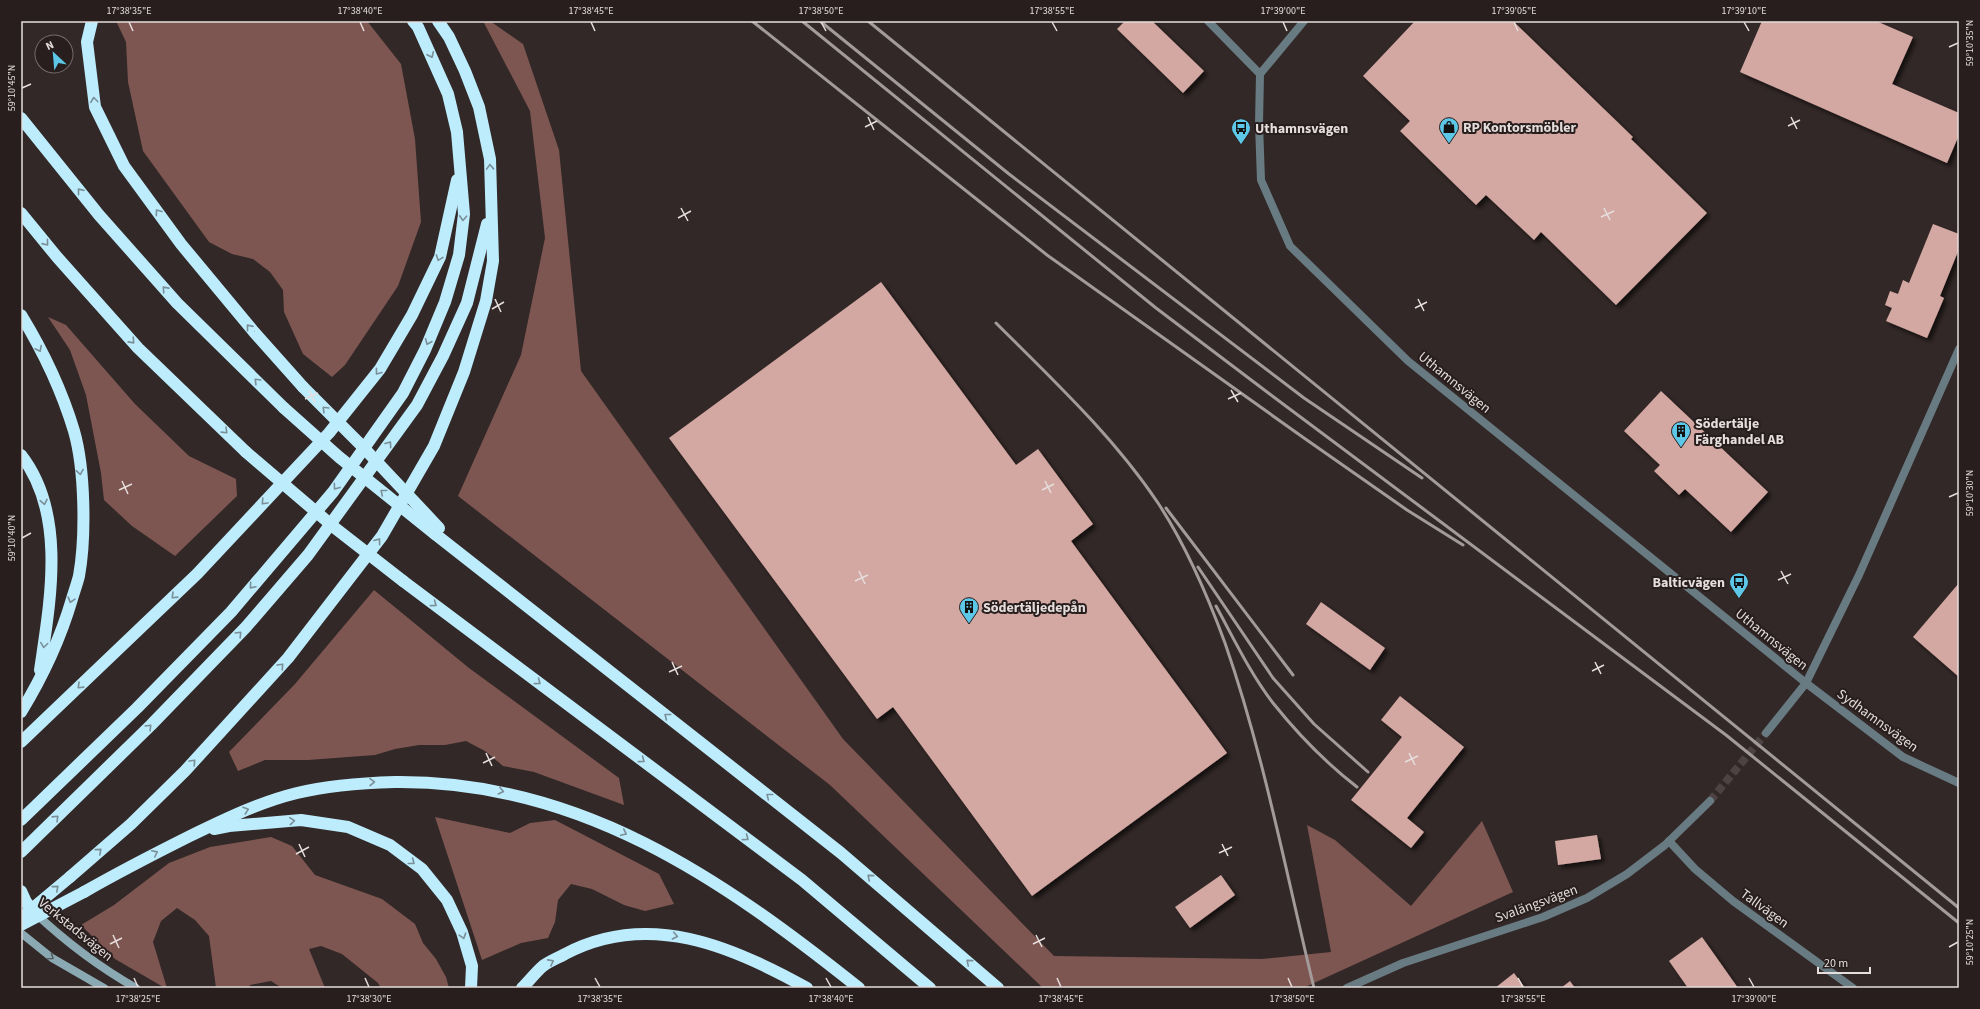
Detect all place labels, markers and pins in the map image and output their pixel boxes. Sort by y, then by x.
shop icon: RP Kontorsmöbler [1438,116,1460,144]
bus stop icon: Uthamnsvägen [1230,117,1252,145]
place label: RP Kontorsmöbler [1463,118,1576,138]
place label: Uthamnsvägen [1255,119,1348,139]
place label: Södertälje Färghandel AB [1695,414,1785,450]
building icon: Södertälje Färghandel AB [1670,420,1692,448]
bus stop icon: Balticvägen [1728,571,1750,599]
place label: Balticvägen [1652,573,1725,593]
building icon: Södertäljedepån [958,596,980,624]
place label: Södertäljedepån [983,598,1086,618]

